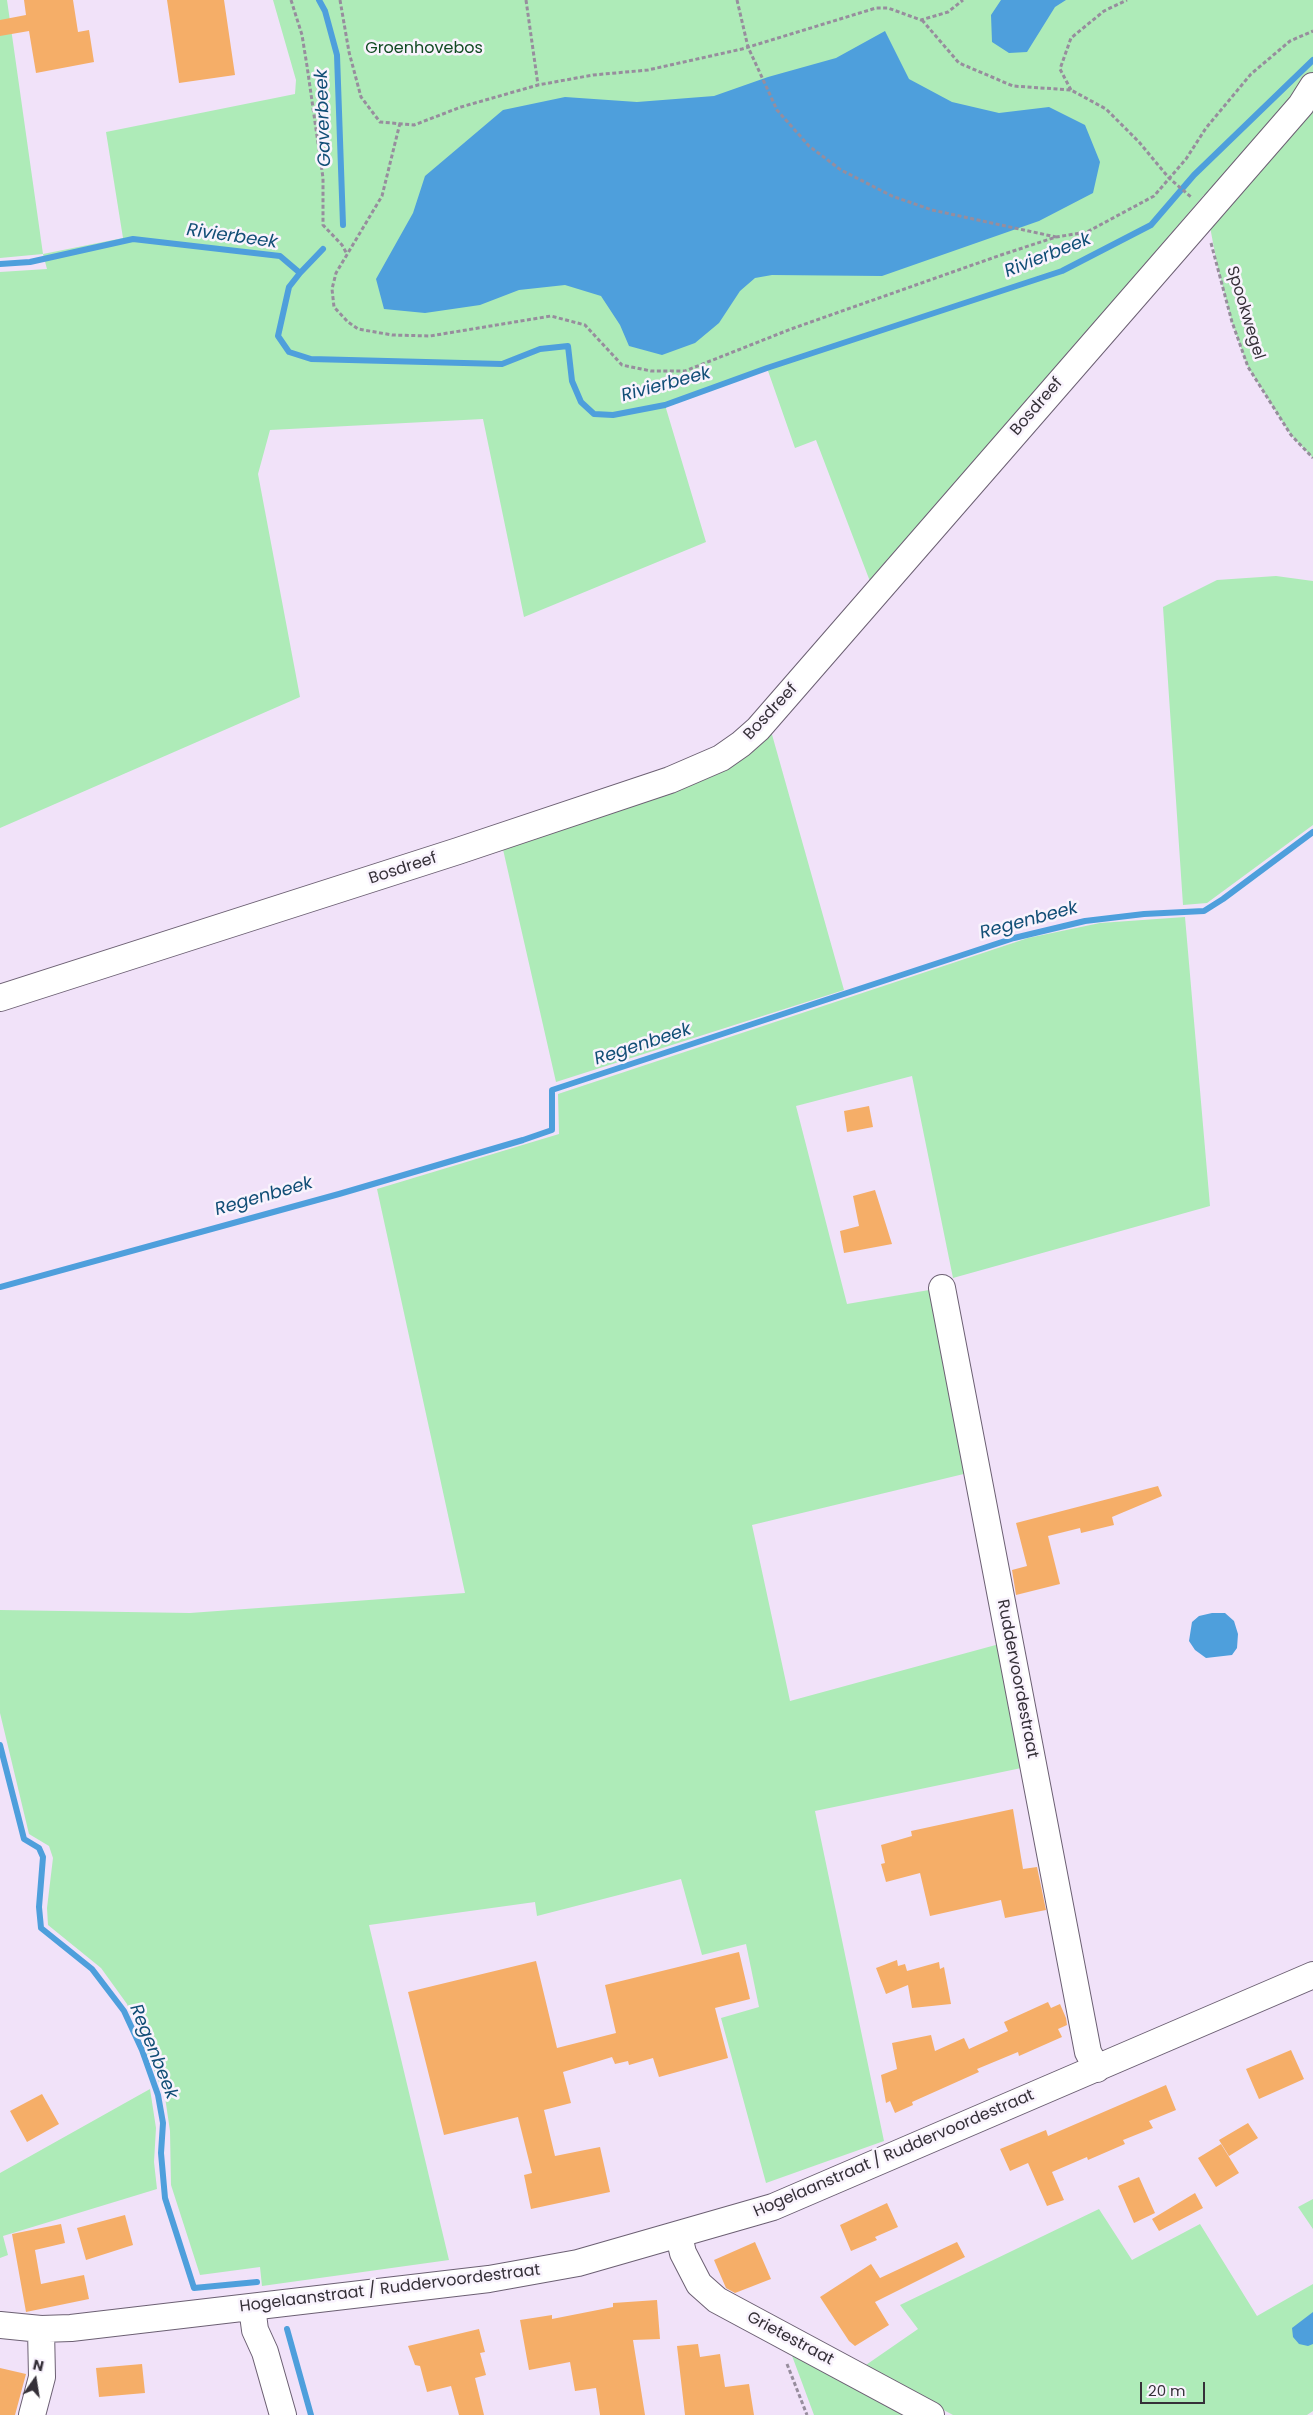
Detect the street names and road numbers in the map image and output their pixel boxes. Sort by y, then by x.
street label: Spookwegel [1222,264,1268,362]
street label: Bosdreef [1007,374,1067,440]
street label: Bosdreef [740,680,802,744]
street label: Bosdreef [367,849,439,889]
street label: Ruddervoordestraat [992,1598,1042,1760]
street label: Hogelaanstraat / Ruddervoordestraat [751,2086,1037,2222]
street label: Hogelaanstraat / Ruddervoordestraat [239,2261,541,2317]
street label: Grietestraat [743,2308,837,2370]

